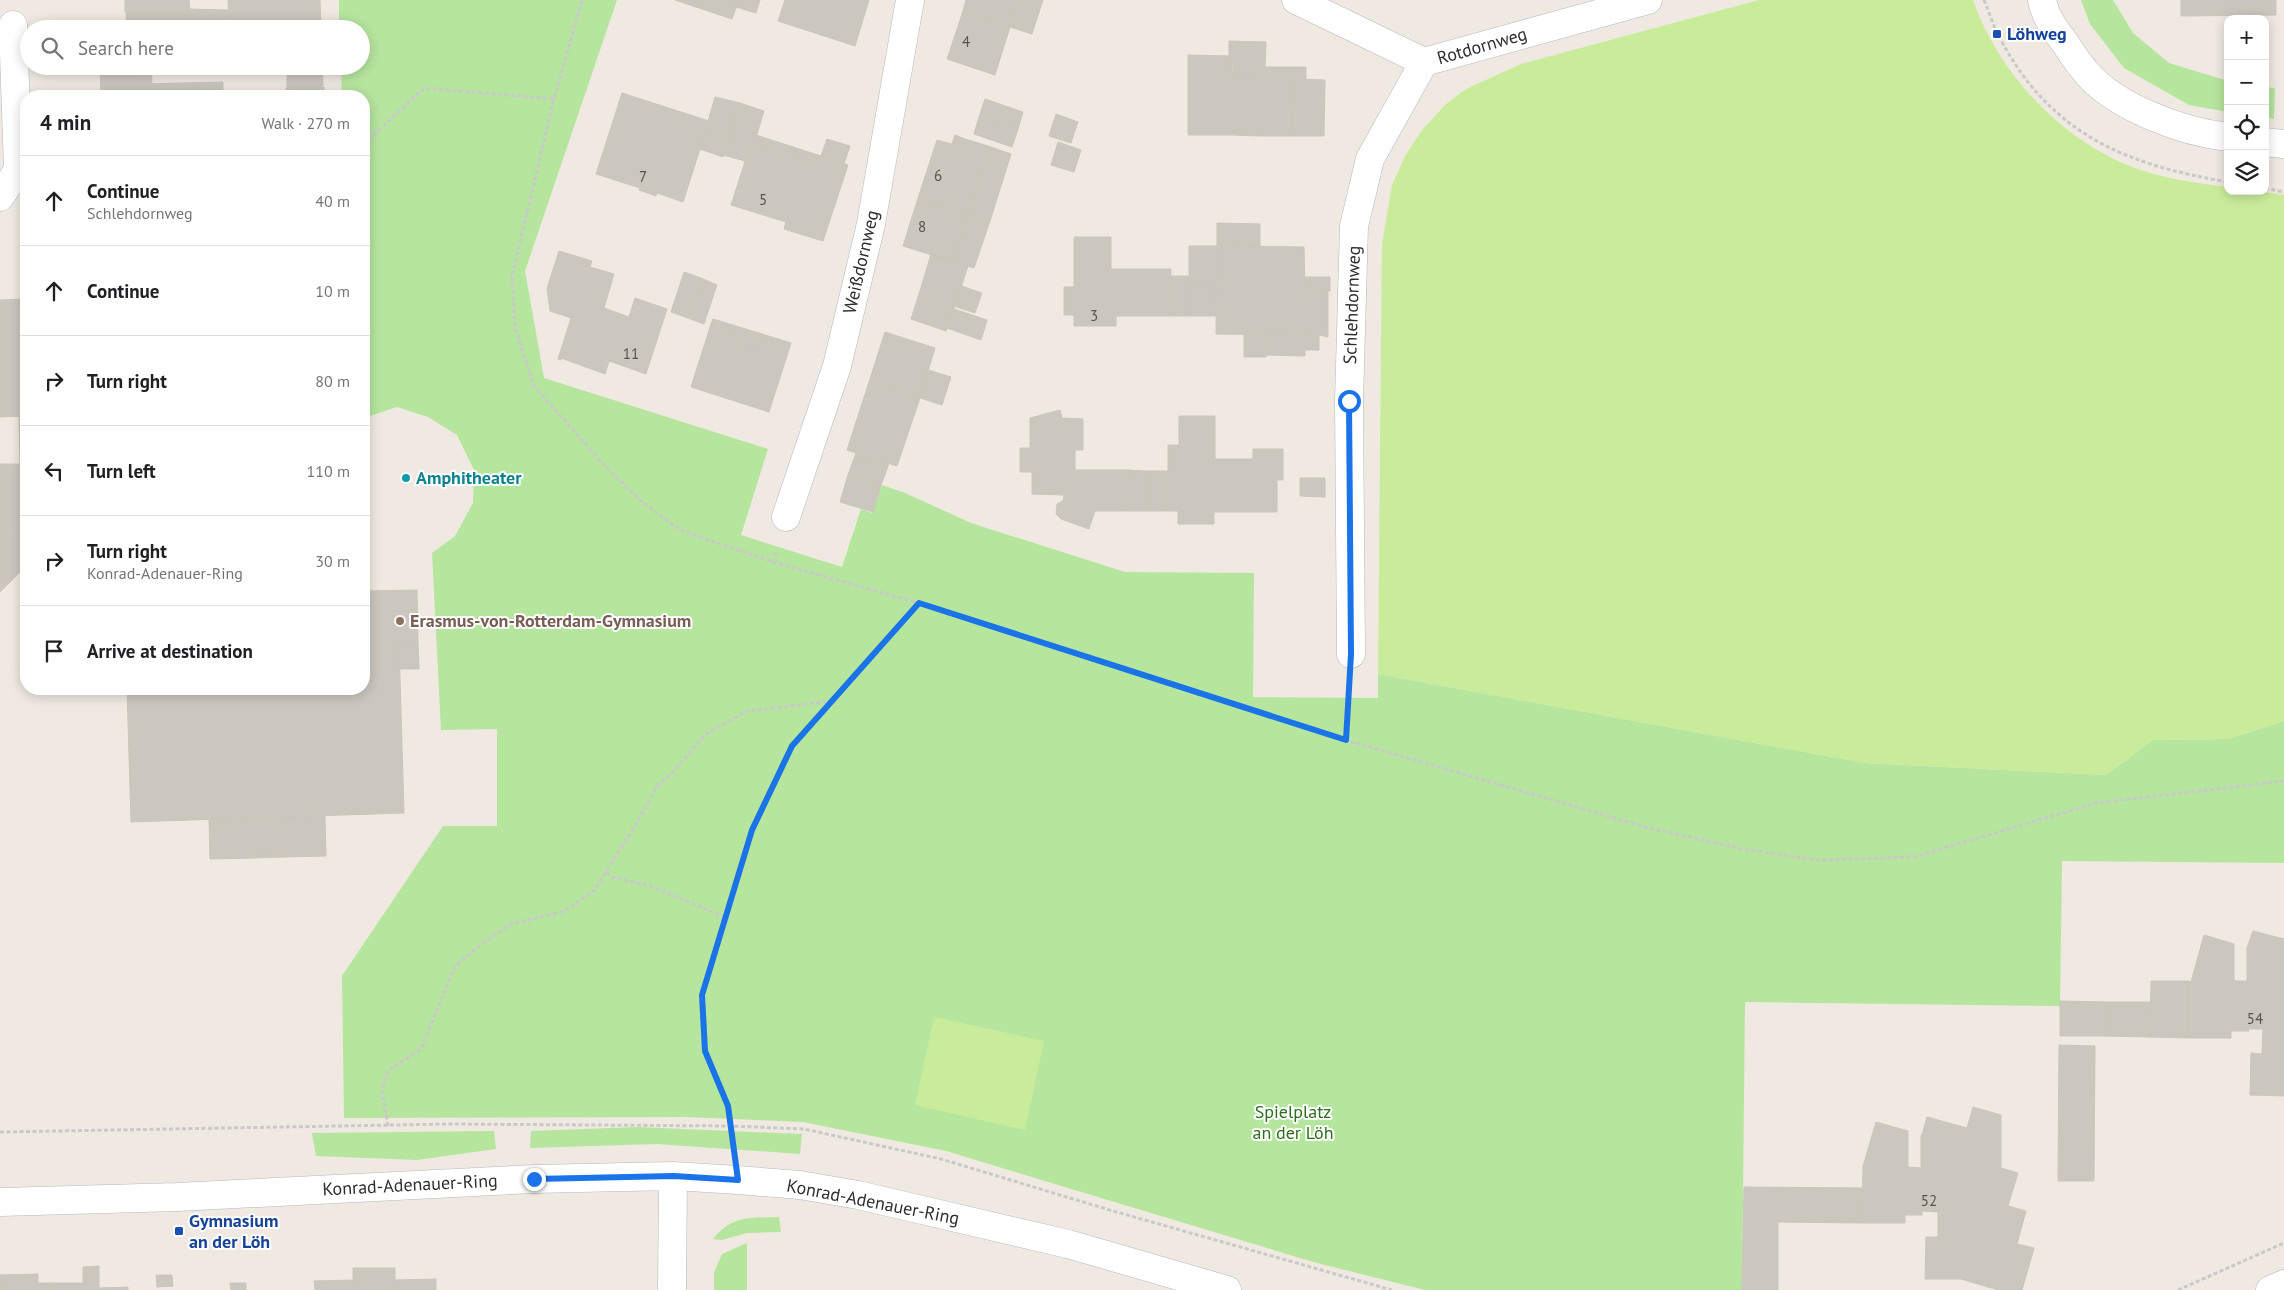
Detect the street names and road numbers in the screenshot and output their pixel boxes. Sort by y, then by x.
street label: Rotdornweg [1434,22,1530,69]
street label: Weißdornweg [837,208,884,316]
street label: Schlehdornweg [1338,245,1365,365]
street label: Konrad-Adenauer-Ring [322,1168,498,1201]
street label: Konrad-Adenauer-Ring [785,1173,961,1230]

